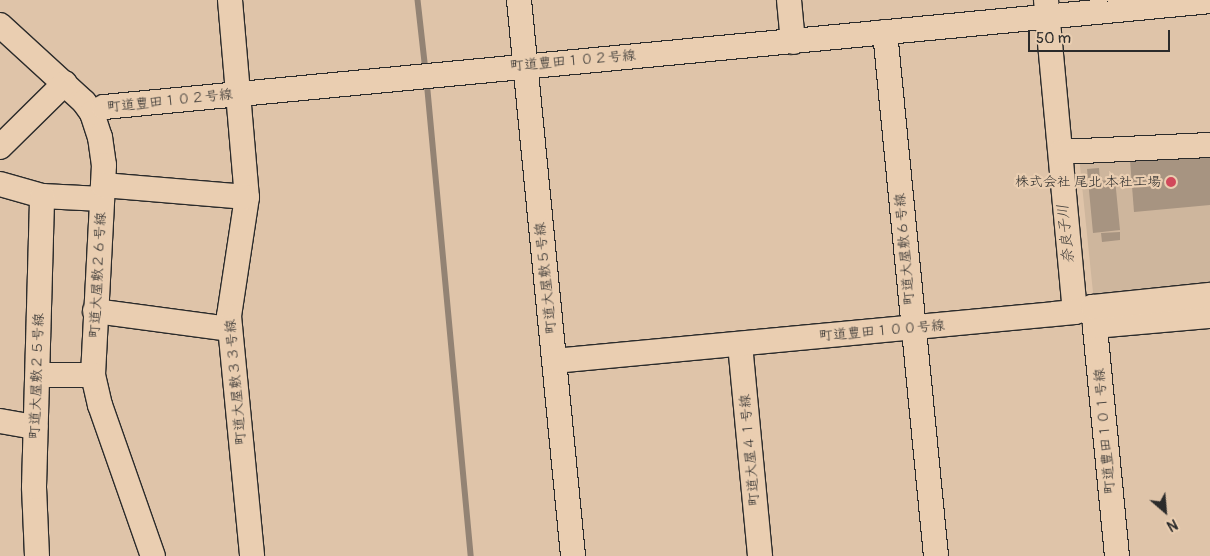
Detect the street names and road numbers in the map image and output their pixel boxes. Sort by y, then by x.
street label: 町道豊田１０２号線 [510,47,636,75]
street label: 町道豊田１０２号線 [106,86,234,116]
street label: 町道大屋敷６号線 [892,192,918,306]
street label: 町道大屋敷２６号線 [86,212,110,338]
street label: 町道大屋敷５号線 [532,221,560,335]
street label: 町道大屋敷２５号線 [26,313,48,439]
street label: 町道豊田１００号線 [819,317,945,345]
street label: 町道大屋敷３３号線 [222,319,250,445]
street label: 町道豊田１０１号線 [1091,368,1119,494]
street label: 町道大屋４１号線 [737,393,763,507]

